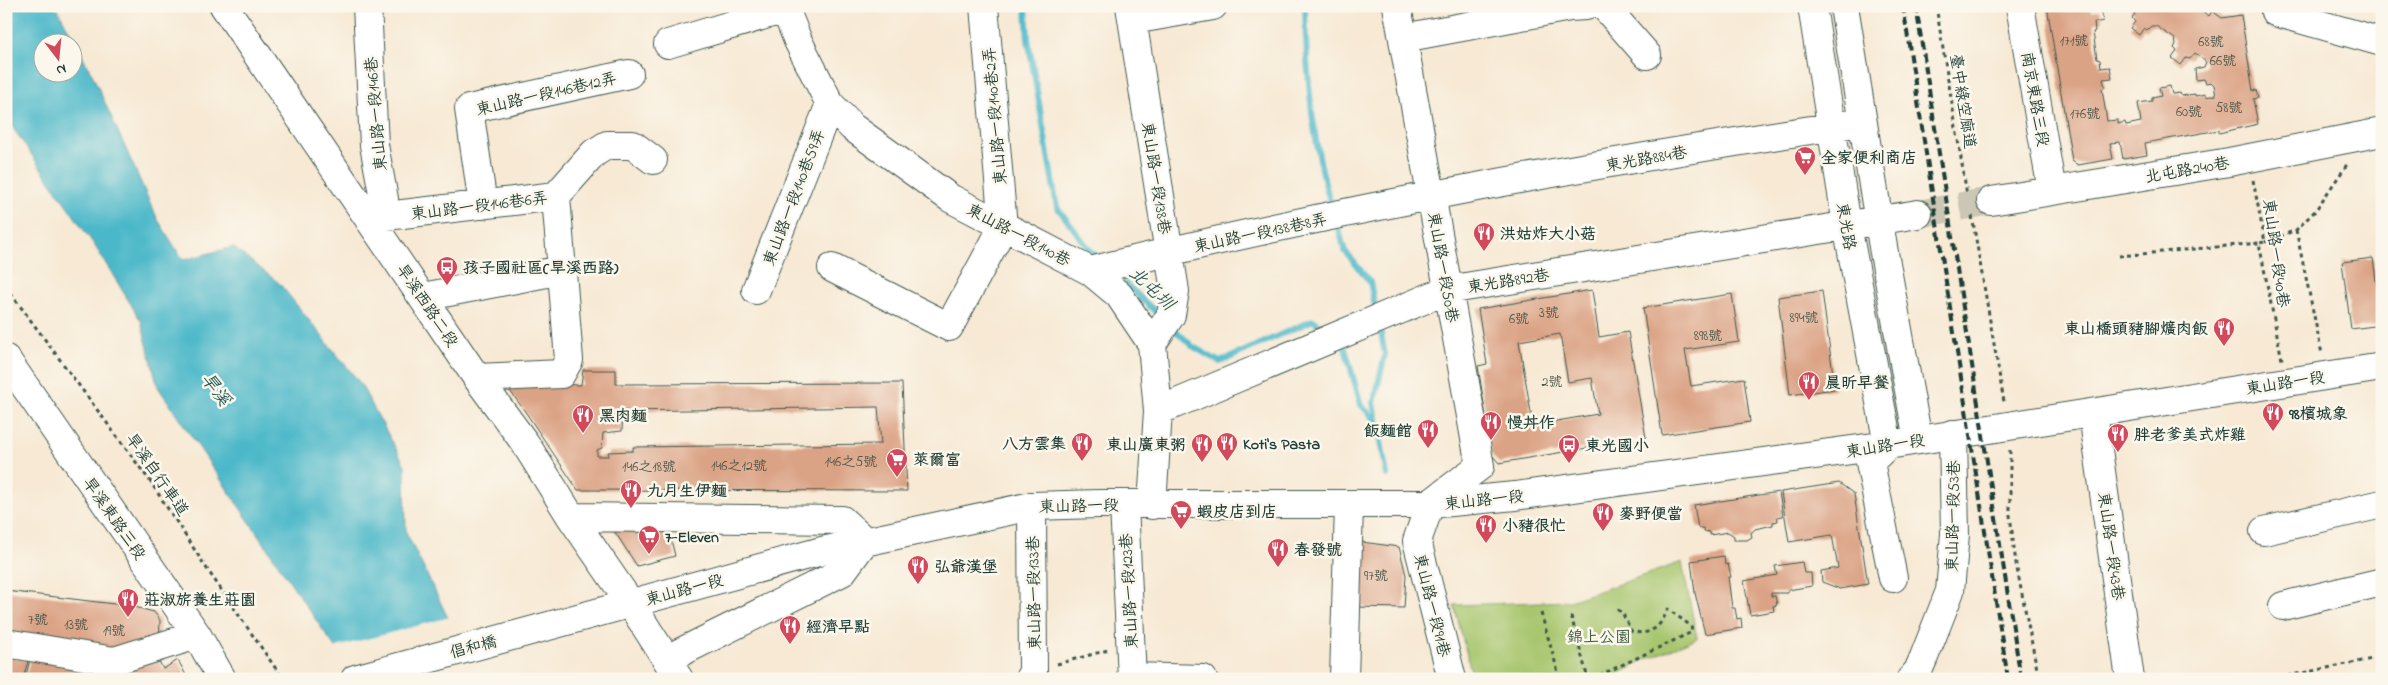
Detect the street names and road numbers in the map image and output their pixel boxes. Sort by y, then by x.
street label: 東山路一段140巷2弄 [978,46,1014,186]
street label: 南京東路三段 [2014,50,2054,149]
street label: 臺中綠空廊道 [1943,52,1981,151]
street label: 東山路一段146巷 [360,56,394,172]
street label: 東山路一段146巷12弄 [474,67,619,123]
street label: 東山路一段138巷 [1134,120,1176,236]
street label: 東山路一段140巷59弄 [758,126,832,269]
street label: 東光路884巷 [1604,141,1689,179]
street label: 北屯路240巷 [2143,152,2232,190]
street label: 東山路一段146巷6弄 [409,187,549,227]
street label: 東山路一段40巷 [2256,197,2295,309]
street label: 東山路一段140巷 [962,198,1074,273]
street label: 東光路 [1829,201,1861,252]
street label: 東山路一段138巷8弄 [1192,208,1329,260]
street label: 東山路一段50巷 [1420,210,1464,325]
street label: 旱溪西路二段 [390,260,463,353]
street label: 東光路892巷 [1466,264,1551,300]
street label: 東山路一段 [2244,366,2327,402]
street label: 旱溪自行車道 [119,429,194,521]
street label: 東山路一段 [1844,429,1927,465]
street label: 東山路一段53巷 [1941,460,1967,572]
street label: 旱溪東路三段 [76,473,151,565]
street label: 東山路一段 [1443,485,1525,517]
street label: 東山路一段43巷 [2091,491,2130,602]
street label: 東山路一段 [1039,494,1119,520]
street label: 東山路一段123巷 [1115,533,1145,649]
street label: 東山路一段133巷 [1022,536,1048,650]
street label: 東山路一段91巷 [1407,551,1456,660]
street label: 東山路一段 [643,569,726,613]
street label: 倡和橋 [447,630,500,666]

